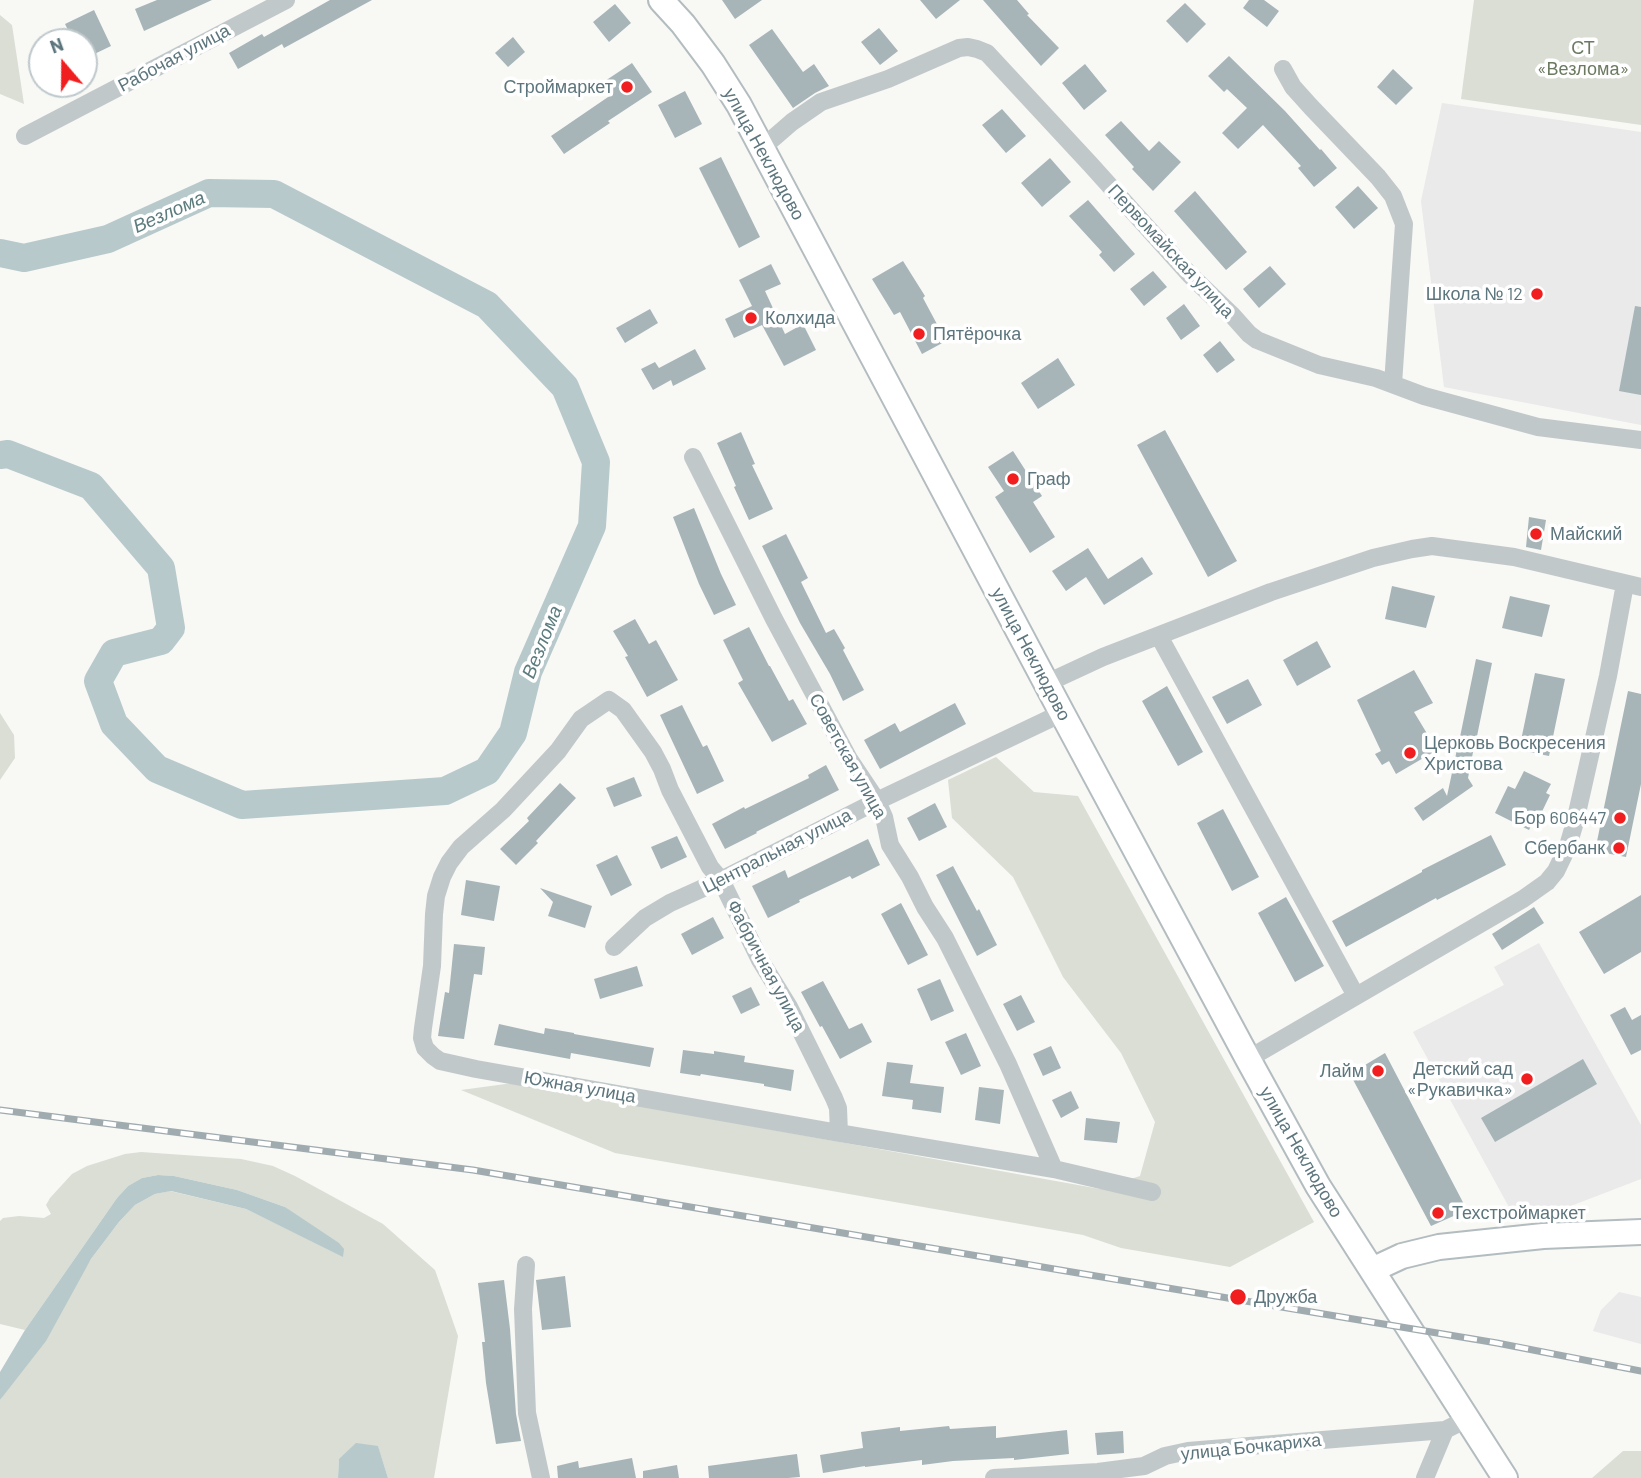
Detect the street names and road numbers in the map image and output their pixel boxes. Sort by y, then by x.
street label: Рабочая улица [114,19,234,97]
street label: улица Неклюдово [719,84,809,224]
street label: Первомайская улица [1103,180,1239,322]
street label: улица Неклюдово [987,584,1075,724]
street label: Советская улица [805,690,891,822]
street label: Центральная улица [699,804,855,898]
street label: Фабричная улица [722,896,810,1036]
street label: Южная улица [522,1067,638,1107]
street label: улица Неклюдово [1255,1083,1347,1221]
street label: улица Бочкариха [1180,1429,1322,1465]

